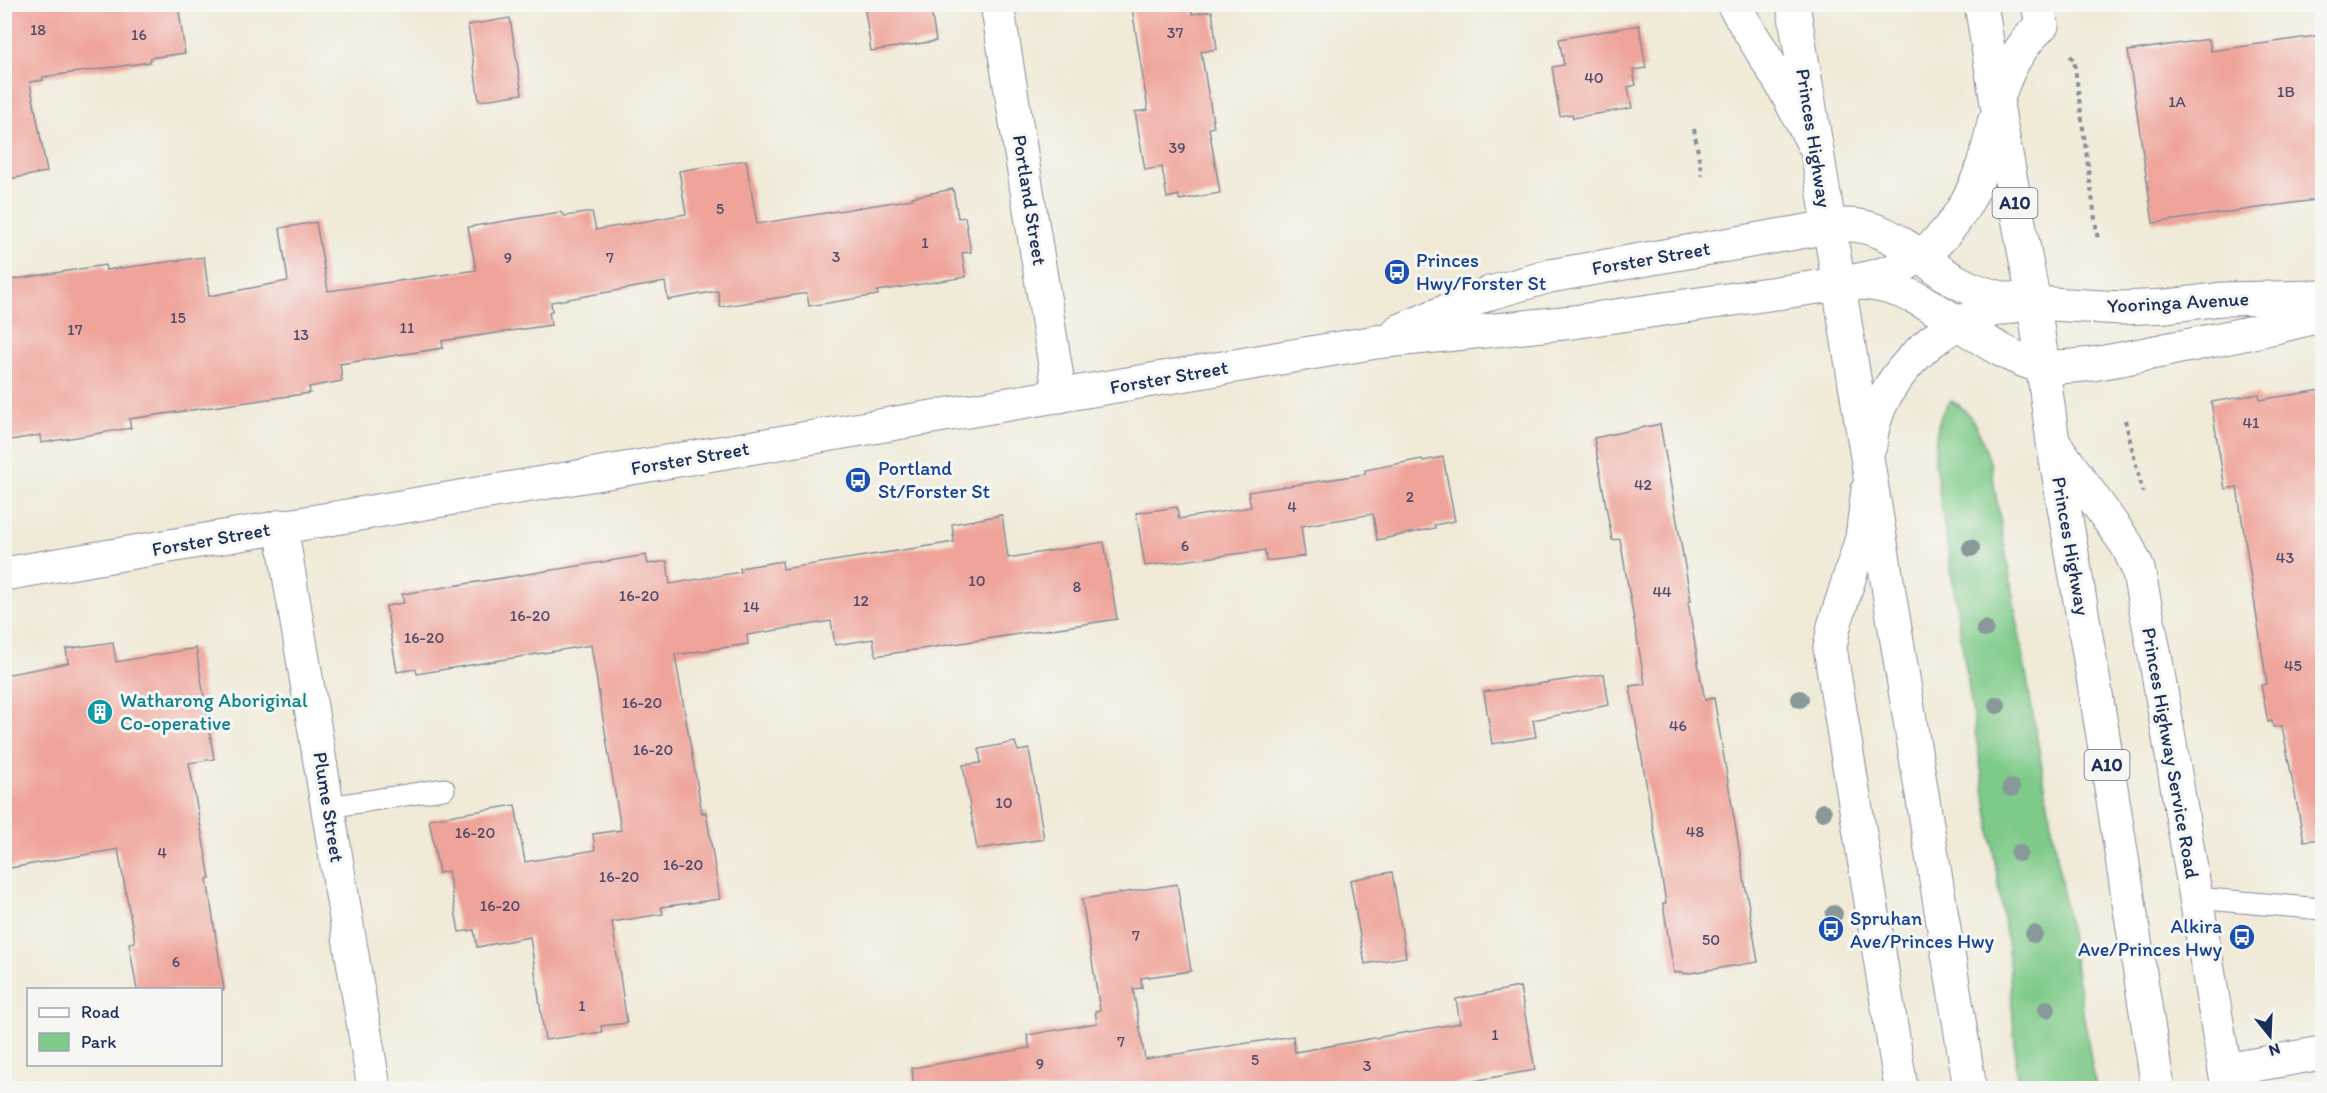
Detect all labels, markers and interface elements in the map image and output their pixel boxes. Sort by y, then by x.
house number: 18 [30,20,46,39]
house number: 37 [1167,23,1183,42]
house number: 16 [131,25,147,44]
street label: Princes Highway [1791,67,1837,210]
house number: 40 [1584,68,1604,87]
house number: 1B [2277,82,2295,101]
house number: 1A [2168,92,2186,111]
street label: Portland Street [1008,133,1052,267]
house number: 39 [1168,138,1186,157]
road number: A10 [1992,188,2038,218]
house number: 5 [716,199,724,218]
house number: 1 [921,233,929,252]
street label: Forster Street [1590,236,1712,280]
house number: 3 [832,247,841,266]
house number: 9 [504,248,512,267]
house number: 7 [606,248,614,267]
place label: Princes Hwy/Forster St [1416,248,1547,295]
bus stop icon: Princes Hwy/Forster St [1382,257,1412,287]
street label: Yooringa Avenue [2107,286,2249,318]
house number: 15 [170,308,186,327]
house number: 11 [400,318,415,337]
house number: 17 [67,320,83,339]
house number: 13 [293,325,309,344]
street label: Forster Street [1108,355,1230,399]
house number: 41 [2242,413,2260,432]
street label: Forster Street [629,436,751,480]
place label: Portland St/Forster St [878,456,991,503]
bus stop icon: Portland St/Forster St [843,465,873,495]
house number: 42 [1634,475,1653,494]
street label: Princes Highway [2047,475,2095,618]
house number: 2 [1406,487,1415,506]
house number: 4 [1287,497,1297,516]
street label: Forster Street [150,517,272,561]
house number: 6 [1181,536,1189,555]
house number: 43 [2276,548,2294,567]
house number: 10 [968,571,986,590]
house number: 8 [1073,577,1082,596]
house number: 44 [1652,582,1672,601]
house number: 16-20 [619,586,659,605]
house number: 12 [853,591,870,610]
house number: 14 [742,597,760,616]
house number: 16-20 [510,606,550,625]
street label: Princes Highway Service Road [2137,626,2205,881]
house number: 16-20 [404,628,444,647]
house number: 45 [2284,656,2302,675]
place label: Watharong Aboriginal Co-operative [120,688,308,735]
house number: 16-20 [622,693,662,712]
building icon: Watharong Aboriginal Co-operative [85,697,115,727]
house number: 46 [1669,716,1687,735]
house number: 16-20 [633,740,673,759]
street label: Plume Street [308,750,350,864]
road number: A10 [2084,750,2130,780]
house number: 10 [995,793,1013,812]
house number: 48 [1686,822,1704,841]
house number: 16-20 [455,823,495,842]
house number: 4 [157,843,167,862]
house number: 16-20 [663,855,703,874]
house number: 16-20 [599,867,639,886]
house number: 16-20 [480,896,520,915]
place label: Spruhan Ave/Princes Hwy [1850,906,1995,953]
bus stop icon: Spruhan Ave/Princes Hwy [1816,914,1846,944]
place label: Alkira Ave/Princes Hwy [2078,914,2223,961]
bus stop icon: Alkira Ave/Princes Hwy [2227,922,2257,952]
house number: 7 [1132,926,1140,945]
house number: 50 [1702,930,1720,949]
house number: 6 [172,952,180,971]
legend [27,988,222,1066]
house number: 1 [578,996,586,1015]
text: Road [81,1001,120,1023]
north arrow [2240,1006,2300,1066]
house number: 1 [1491,1025,1499,1044]
text: Park [81,1031,116,1053]
house number: 7 [1117,1032,1125,1051]
text: N [2266,1039,2283,1060]
house number: 5 [1251,1050,1259,1069]
house number: 9 [1036,1054,1044,1073]
house number: 3 [1363,1056,1372,1075]

